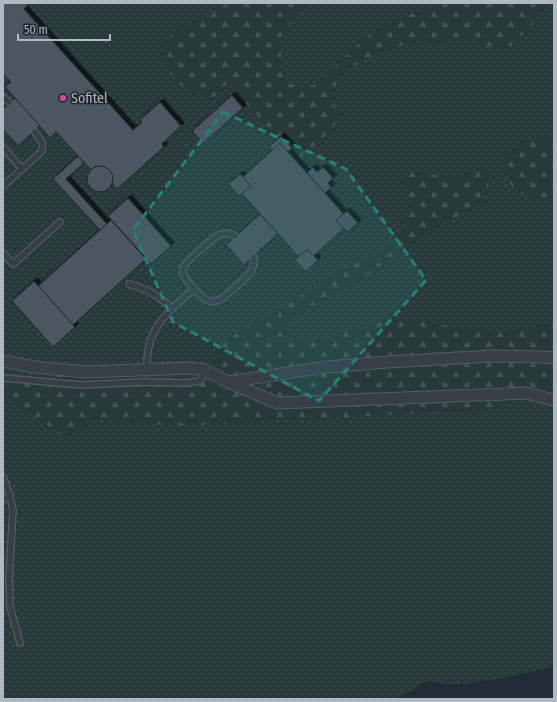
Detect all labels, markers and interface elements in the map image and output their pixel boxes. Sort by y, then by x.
scale bar [18,16,110,42]
text: 50 m [24,23,48,37]
place label: Sofitel [71,90,108,107]
marker: Sofitel [58,93,68,103]

